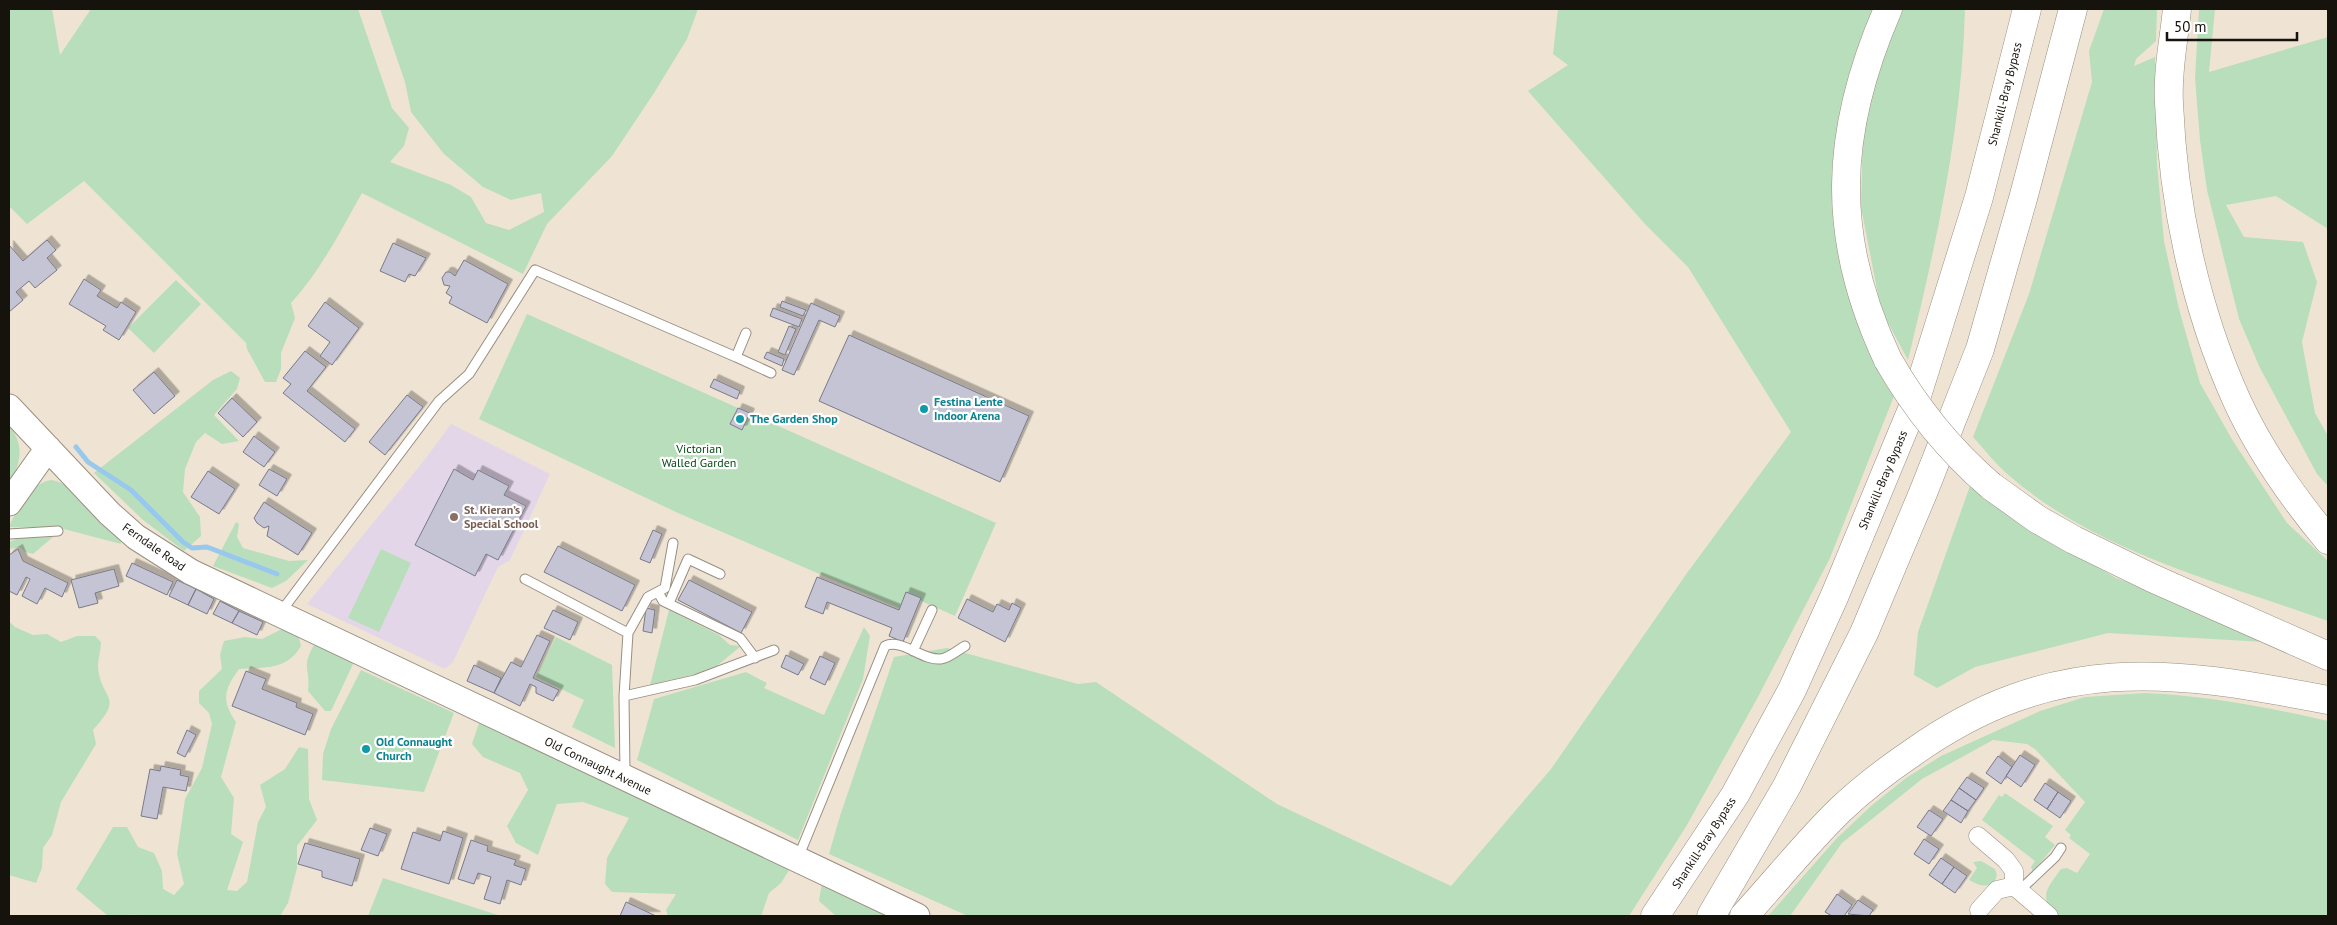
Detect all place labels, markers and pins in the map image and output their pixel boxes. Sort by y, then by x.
place label: Festina Lente Indoor Arena [934,394,1003,423]
marker: Festina Lente Indoor Arena [918,403,930,415]
place label: The Garden Shop [750,411,838,426]
marker: The Garden Shop [734,413,746,425]
place label: St. Kieran’s Special School [464,502,539,531]
marker: St. Kieran’s Special School [448,511,460,523]
place label: Old Connaught Church [376,734,453,763]
marker: Old Connaught Church [360,743,372,755]

